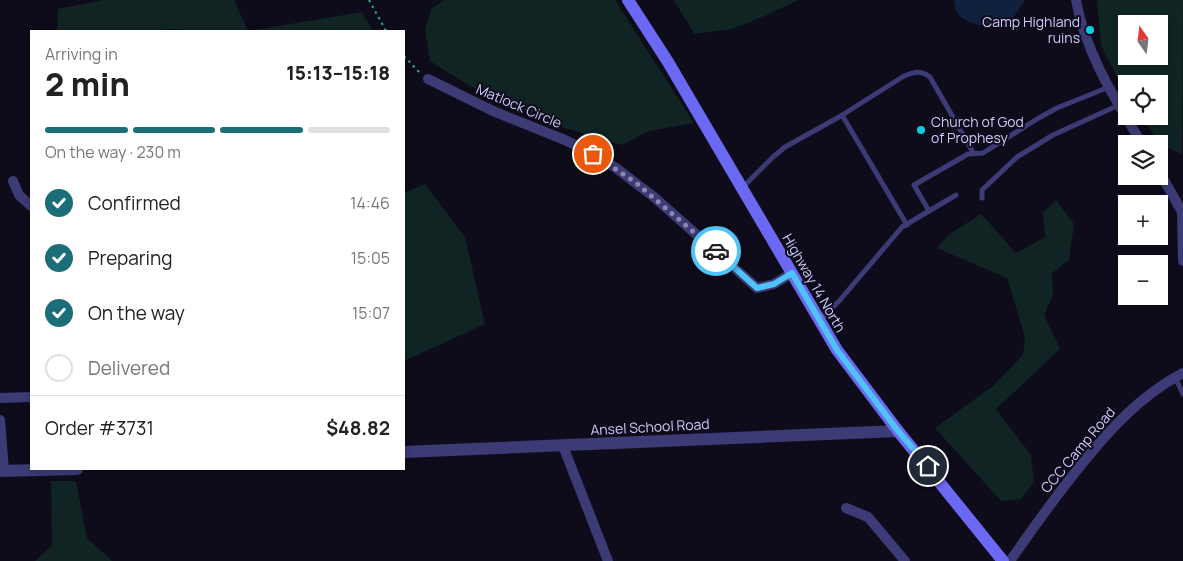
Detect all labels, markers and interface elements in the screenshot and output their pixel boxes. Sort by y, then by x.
place label: Camp Highland ruins [982,12,1080,47]
north arrow [1118,15,1168,65]
map controls [1118,15,1168,305]
marker: Camp Highland ruins [1084,24,1096,36]
text: Arriving in [45,43,118,65]
text: 15:13–15:18 [286,60,390,86]
text: 2 min [45,62,130,106]
button: locate [1118,75,1168,125]
street label: Matlock Circle [473,79,565,132]
place label: Church of God of Prophesy [931,112,1024,147]
marker: Church of God of Prophesy [915,124,927,136]
pin [572,133,614,175]
button: layers [1118,135,1168,185]
icon: bag [579,140,607,168]
text: On the way · 230 m [45,141,181,163]
icon: check [45,189,73,217]
text: Confirmed [88,190,181,216]
text: 14:46 [350,192,390,214]
button: + [1118,195,1168,245]
courier [691,226,741,276]
street label: Highway 14 North [779,230,850,335]
icon: car [702,237,730,265]
icon: check [45,244,73,272]
text: Preparing [88,245,173,271]
text: 15:05 [351,247,390,269]
button: − [1118,255,1168,305]
icon: check [45,299,73,327]
text: On the way [88,300,185,326]
text: 15:07 [352,302,390,324]
text: Delivered [88,355,170,381]
street label: CCC Camp Road [1036,403,1119,497]
street label: Ansel School Road [590,414,710,439]
text: Order #3731 [45,415,154,441]
text: $48.82 [326,415,390,441]
pin [907,445,949,487]
icon: home [914,452,942,480]

